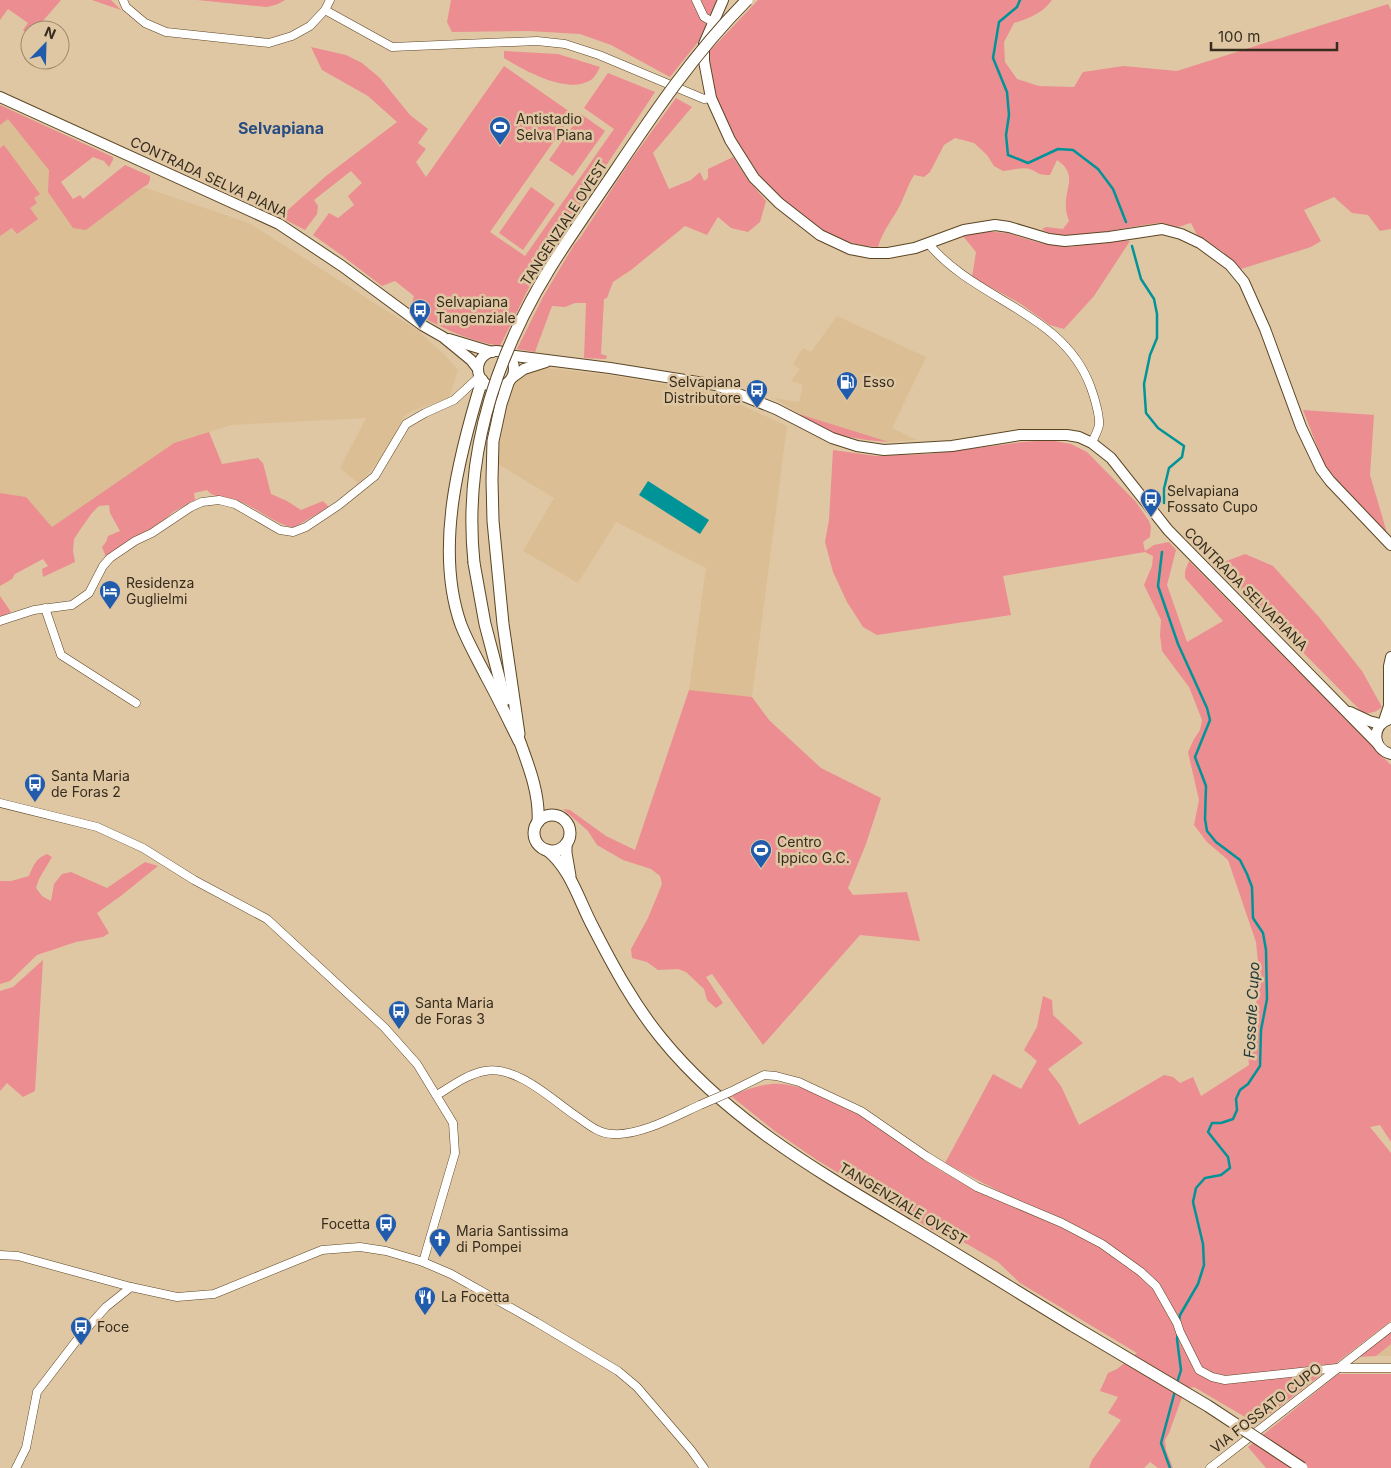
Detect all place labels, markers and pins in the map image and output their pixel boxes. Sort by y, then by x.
place label: Antistadio Selva Piana [516,110,593,143]
sports icon: Antistadio Selva Piana [488,115,512,146]
place label: Selvapiana Tangenziale [436,293,516,326]
bus stop icon: Selvapiana Tangenziale [408,298,432,329]
fuel station icon: Esso [835,370,859,401]
place label: Selvapiana Distributore [664,373,741,406]
place label: Esso [863,373,895,390]
bus stop icon: Selvapiana Distributore [745,378,769,409]
place label: Selvapiana Fossato Cupo [1167,482,1258,515]
bus stop icon: Selvapiana Fossato Cupo [1139,487,1163,518]
place label: Residenza Guglielmi [126,574,194,607]
hotel icon: Residenza Guglielmi [98,579,122,610]
place label: Santa Maria de Foras 2 [51,767,130,800]
bus stop icon: Santa Maria de Foras 2 [23,772,47,803]
place label: Centro Ippico G.C. [777,833,850,866]
sports icon: Centro Ippico G.C. [749,838,773,869]
place label: Santa Maria de Foras 3 [415,994,494,1027]
bus stop icon: Santa Maria de Foras 3 [387,999,411,1030]
bus stop icon: Focetta [374,1212,398,1243]
place label: Focetta [321,1215,370,1232]
place label: Maria Santissima di Pompei [456,1222,569,1255]
church icon: Maria Santissima di Pompei [428,1227,452,1258]
restaurant icon: La Focetta [413,1285,437,1316]
place label: La Focetta [441,1288,510,1305]
bus stop icon: Foce [69,1315,93,1346]
place label: Foce [97,1318,129,1335]

